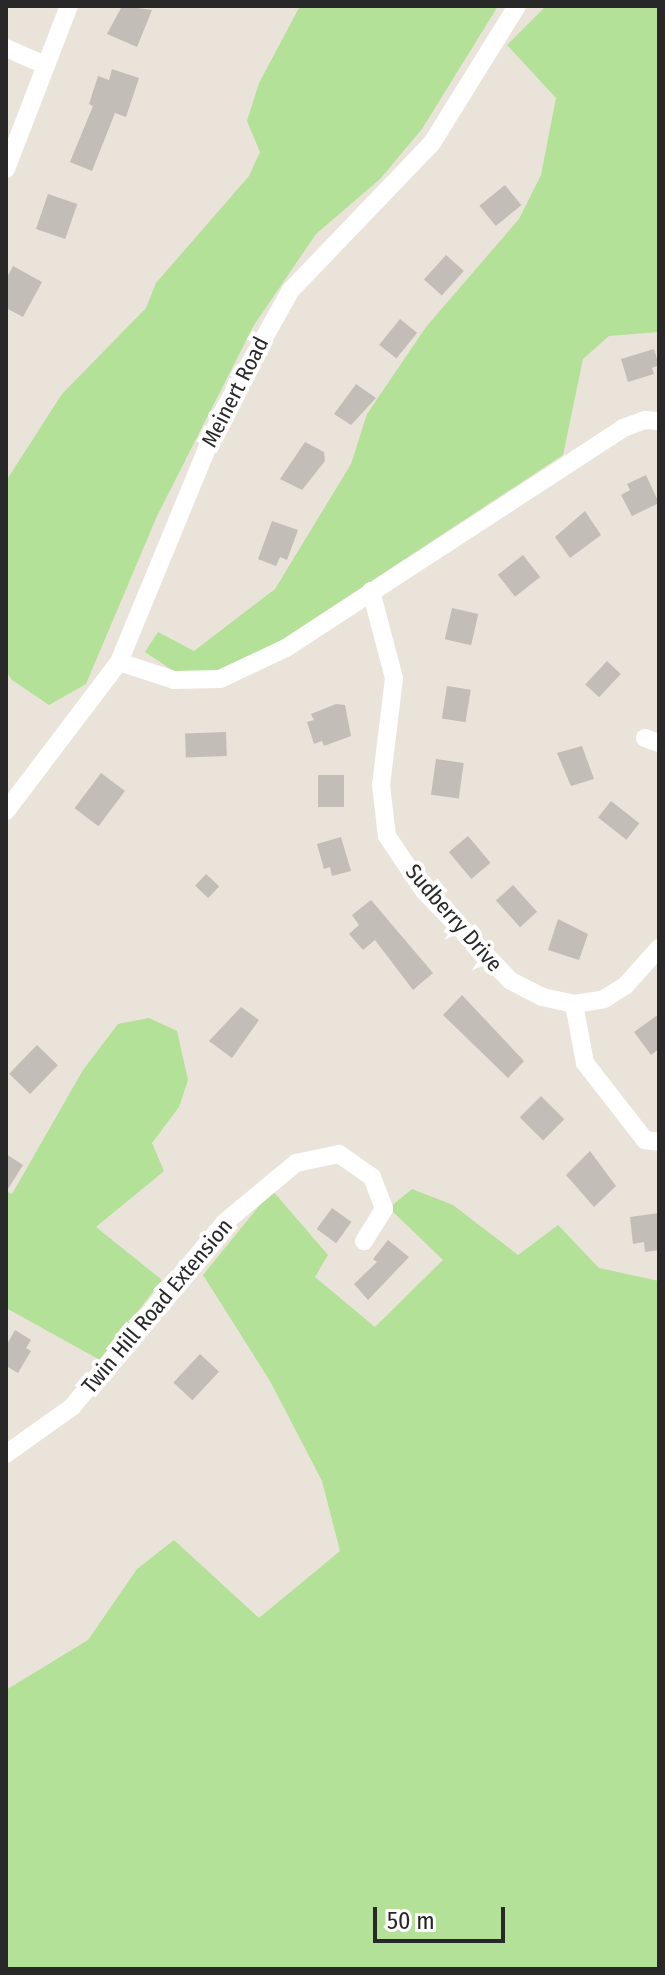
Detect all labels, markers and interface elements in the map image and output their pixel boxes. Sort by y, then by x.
street label: Meinert Road [196,332,274,452]
street label: Sudberry Drive [400,859,508,977]
street label: Twin Hill Road Extension [76,1213,238,1399]
scale bar [377,1891,509,1941]
text: 50 m [387,1907,435,1935]

